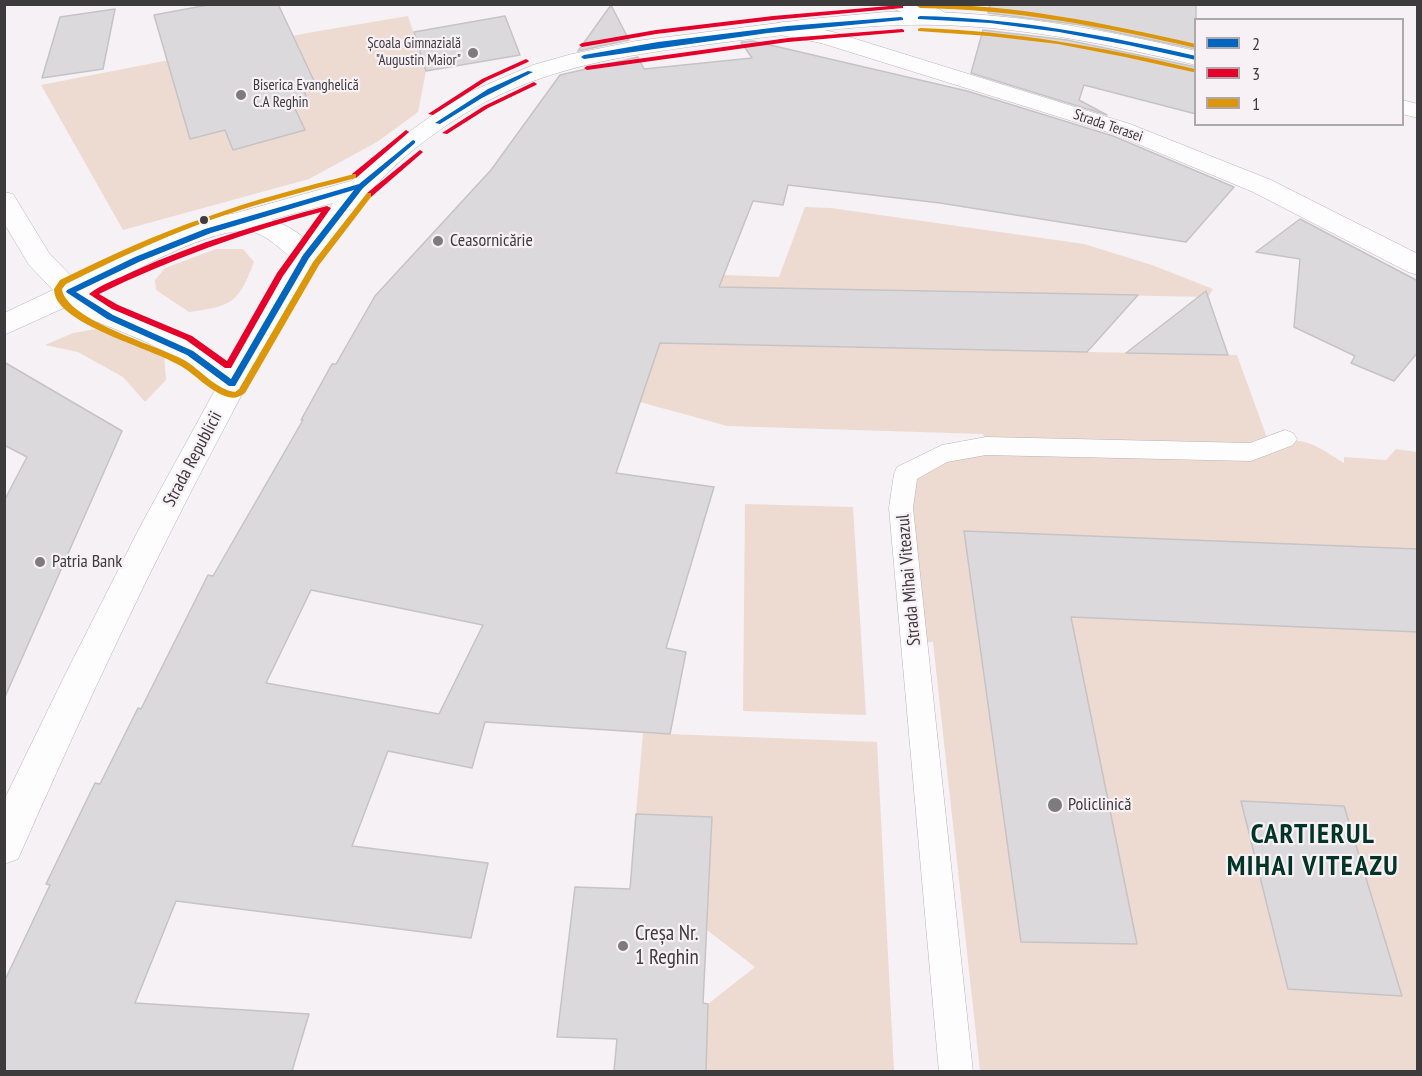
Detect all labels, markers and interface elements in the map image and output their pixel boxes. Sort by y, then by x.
legend [1194,18,1404,126]
text: 2 [1252,32,1260,55]
place label: Școala Gimnazială "Augustin Maior" [367,35,461,70]
marker: Școala Gimnazială "Augustin Maior" [466,46,480,60]
text: 3 [1252,62,1260,85]
place label: Biserica Evanghelică C.A Reghin [253,77,359,112]
marker: Biserica Evanghelică C.A Reghin [234,88,248,102]
text: 1 [1252,92,1260,115]
street label: Strada Terasei [1071,106,1145,146]
unlabelled marker [198,214,210,226]
place label: Ceasornicărie [450,230,533,252]
marker: Ceasornicărie [431,234,445,248]
street label: Strada Republicii [159,408,227,510]
street label: Strada Mihai Viteazul [892,513,926,647]
place label: Patria Bank [52,551,122,573]
marker: Patria Bank [33,555,47,569]
place label: Policlinică [1068,794,1131,816]
marker: Policlinică [1046,796,1064,814]
district label: CARTIERUL MIHAI VITEAZU [1227,818,1399,884]
place label: Creșa Nr. 1 Reghin [635,921,699,971]
marker: Creșa Nr. 1 Reghin [616,939,630,953]

